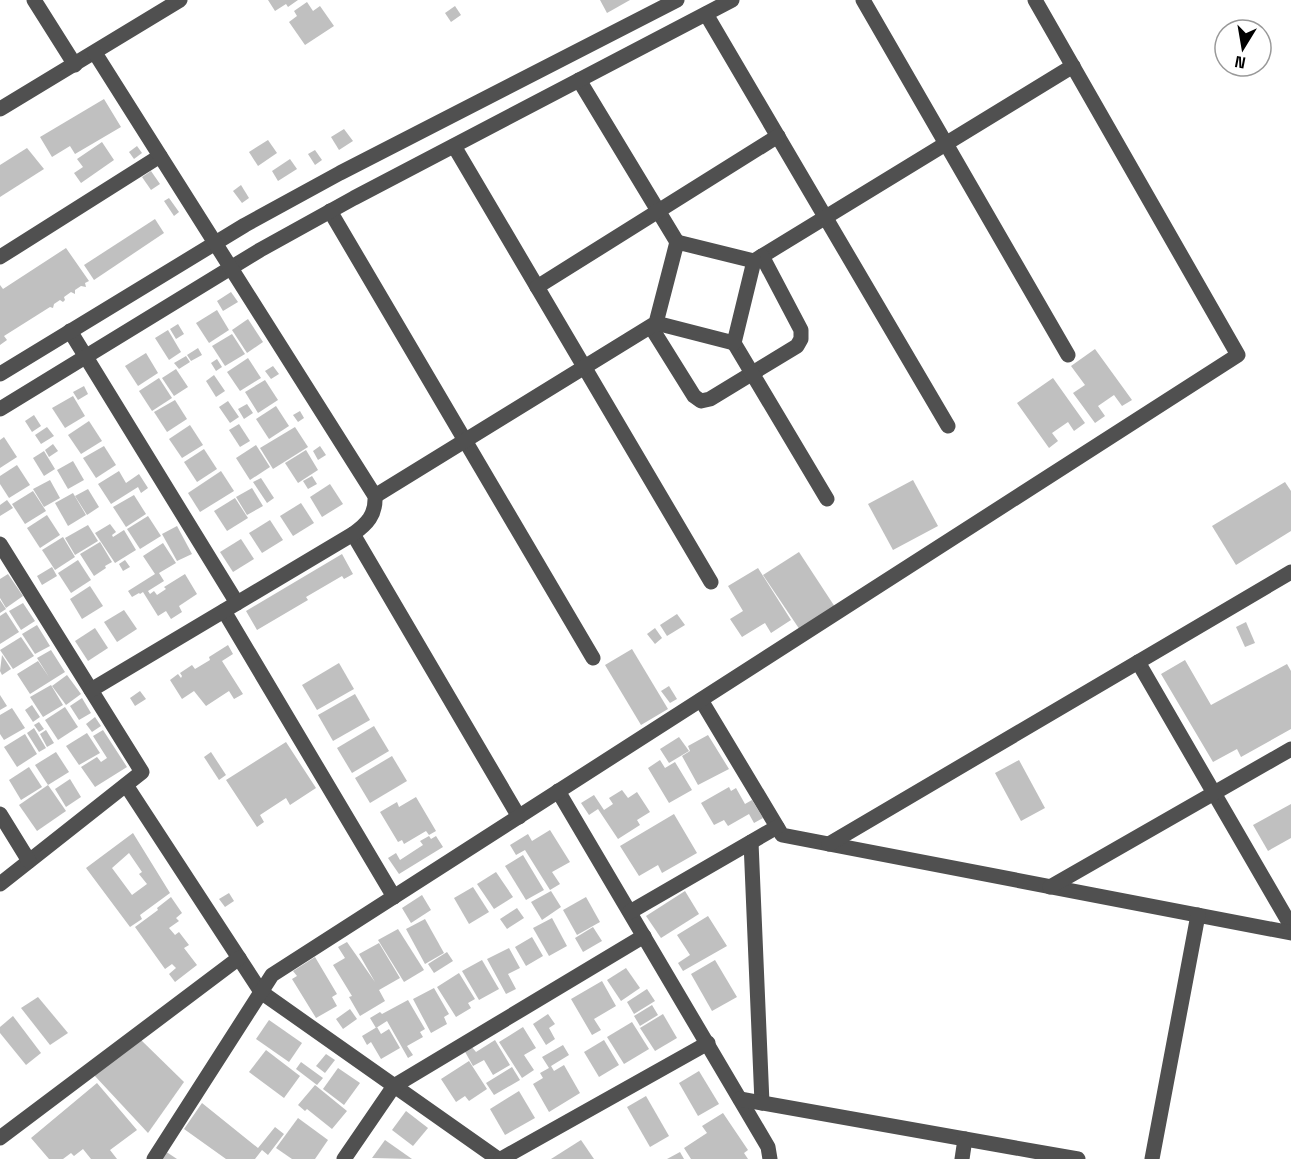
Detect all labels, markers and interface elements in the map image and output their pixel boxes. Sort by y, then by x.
north arrow [1213,18,1273,78]
text: N [1233,51,1248,74]

